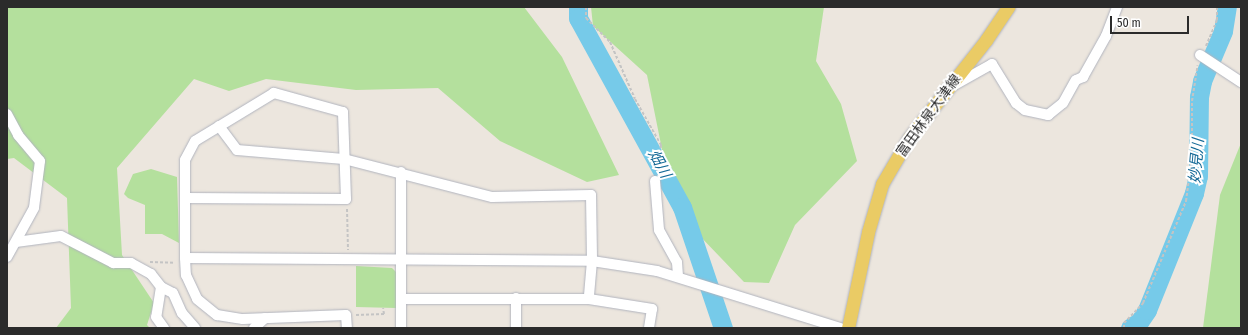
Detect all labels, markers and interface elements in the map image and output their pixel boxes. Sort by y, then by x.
scale bar [1112,8,1191,34]
text: 50 m [1117,16,1141,30]
street label: 富田林泉大津線 [893,71,965,161]
water label: 妙見川 [1186,138,1208,184]
water label: 畑川 [644,147,674,181]

